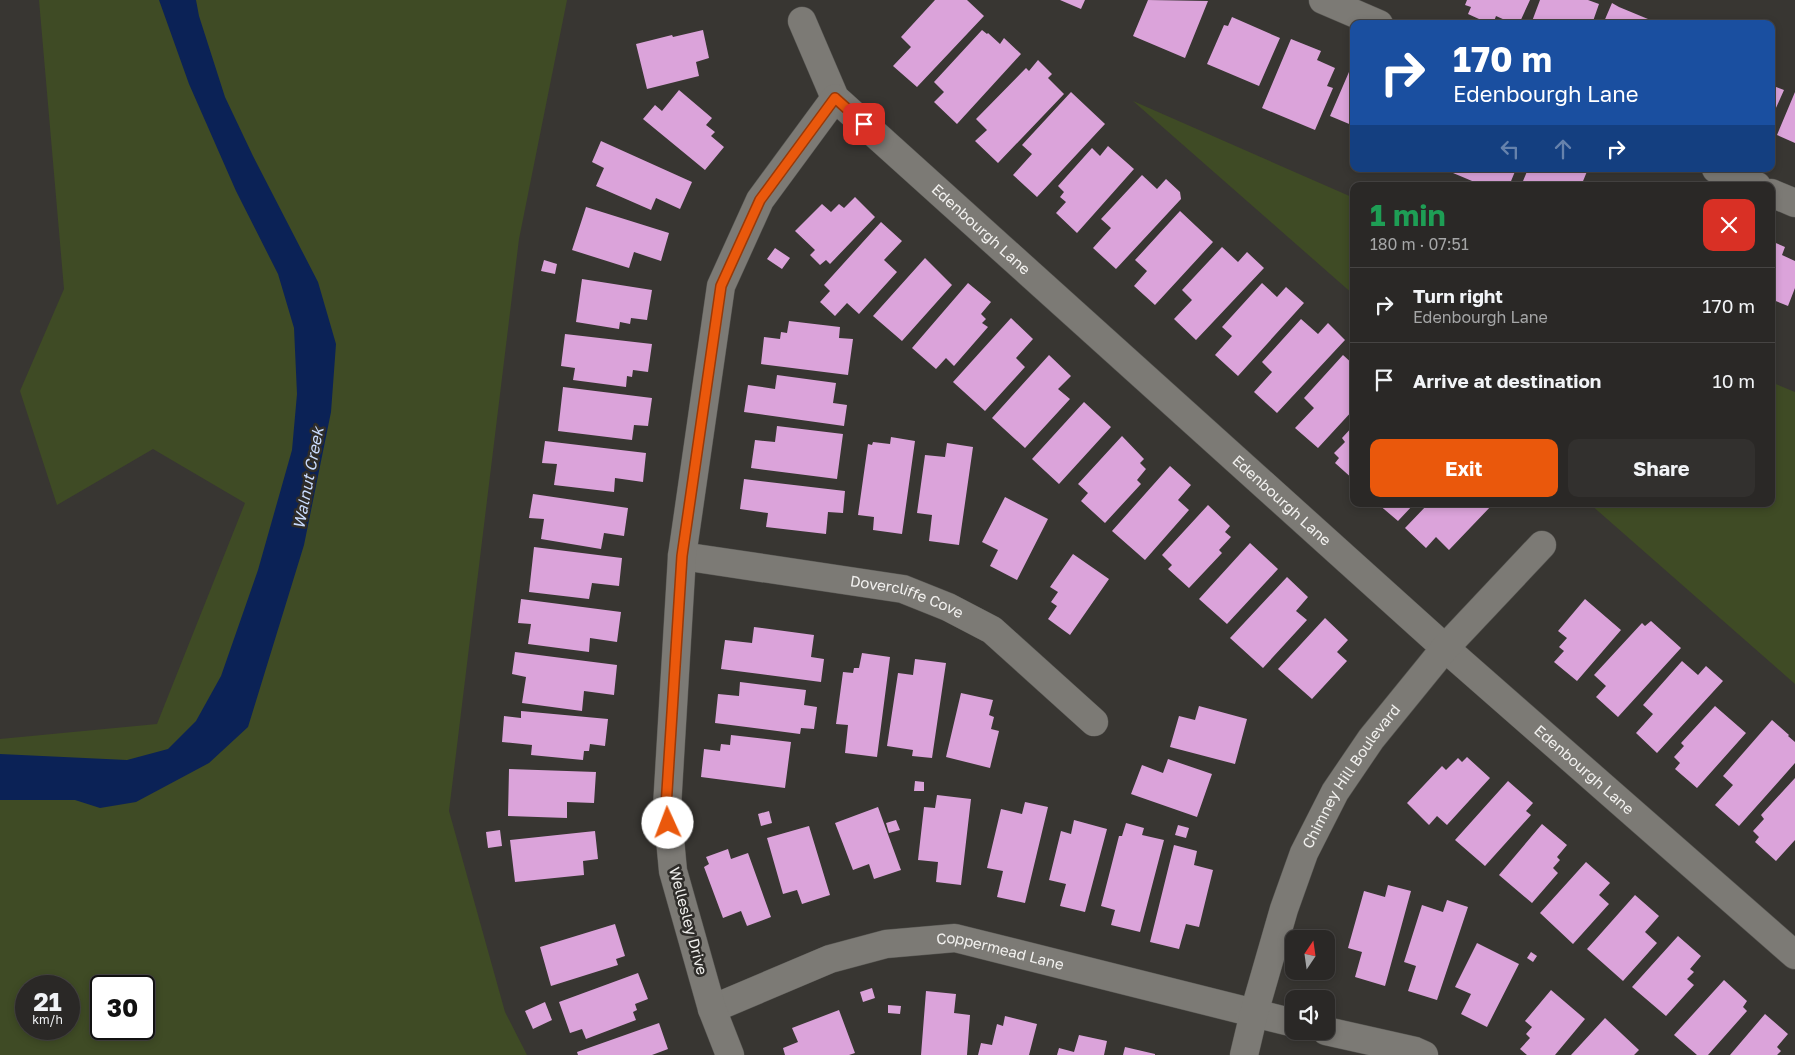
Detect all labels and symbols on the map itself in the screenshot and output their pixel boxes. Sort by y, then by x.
pin [843,103,885,145]
street label: Edenbourgh Lane [928,180,1035,278]
water label: Walnut Creek [288,423,328,531]
street label: Edenbourgh Lane [1229,451,1335,549]
street label: Dovercliffe Cove [849,571,967,622]
street label: Chimney Hill Boulevard [1298,700,1403,851]
street label: Edenbourgh Lane [1531,721,1638,818]
position arrow [641,796,693,848]
street label: Wellesley Drive [666,865,712,977]
street label: Coppermead Lane [935,928,1066,973]
north arrow [1285,930,1335,980]
speed limit sign: 30 [90,975,155,1040]

